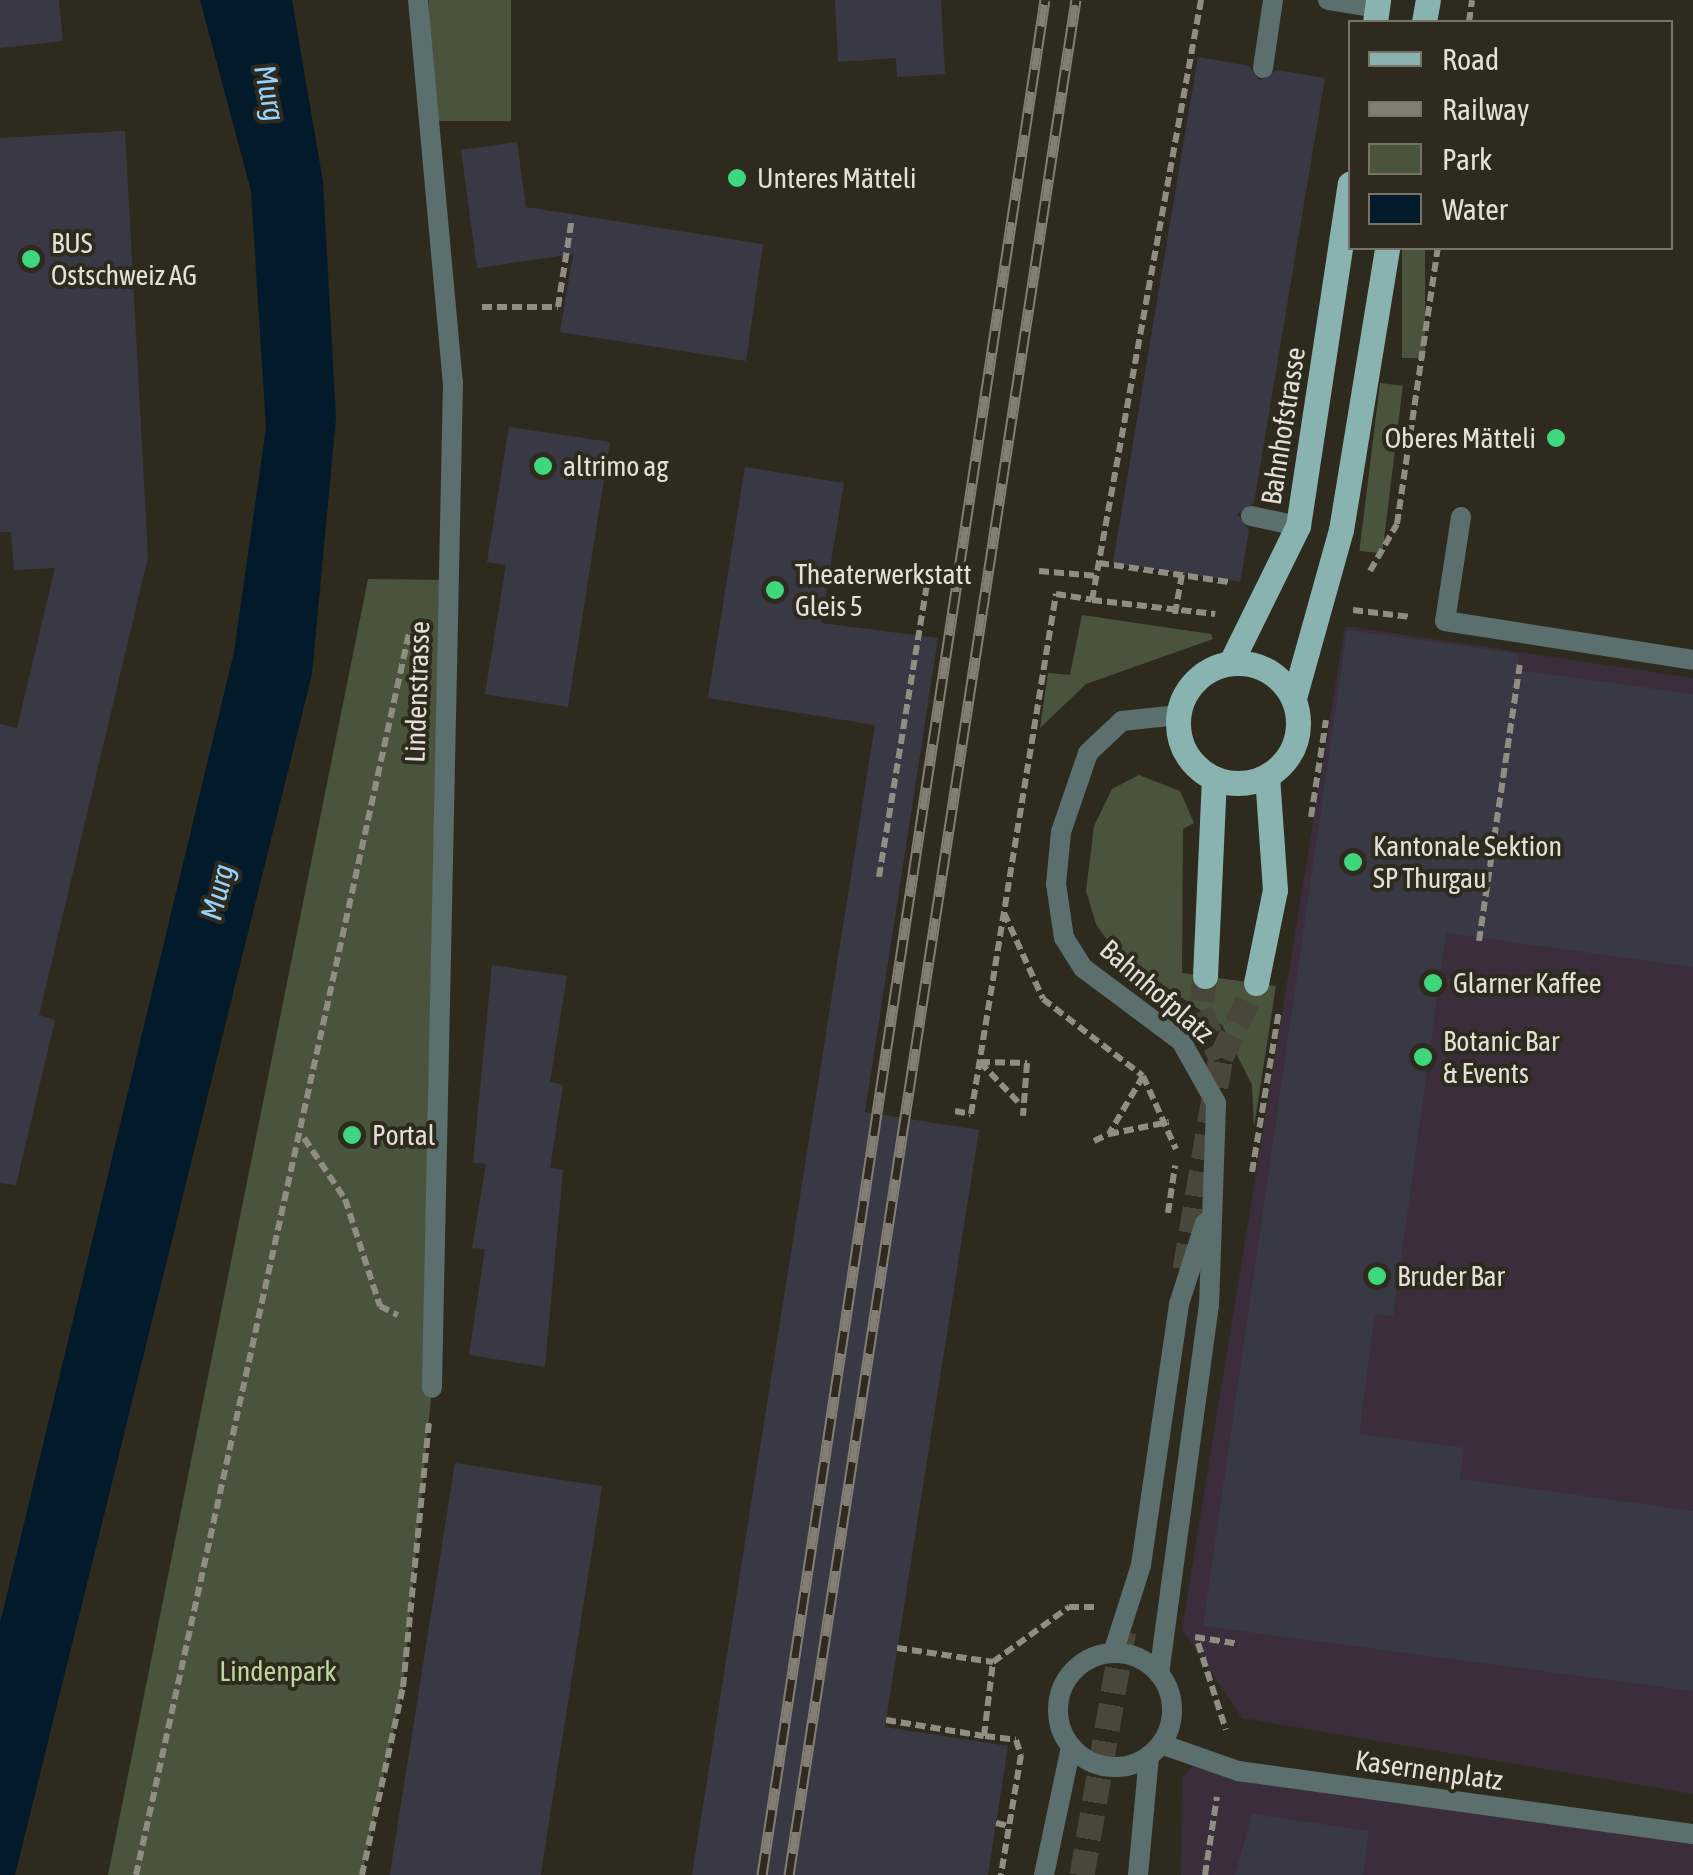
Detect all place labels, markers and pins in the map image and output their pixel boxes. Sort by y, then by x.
place label: Unteres Mätteli [757,161,916,195]
marker: Unteres Mätteli [726,167,748,189]
place label: BUS Ostschweiz AG [51,226,197,292]
marker: BUS Ostschweiz AG [20,248,42,270]
place label: Oberes Mätteli [1385,421,1536,455]
marker: Oberes Mätteli [1545,427,1567,449]
place label: altrimo ag [563,449,668,483]
marker: altrimo ag [532,455,554,477]
place label: Theaterwerkstatt Gleis 5 [795,557,972,623]
marker: Theaterwerkstatt Gleis 5 [764,579,786,601]
place label: Kantonale Sektion SP Thurgau [1373,829,1562,895]
marker: Kantonale Sektion SP Thurgau [1342,851,1364,873]
place label: Glarner Kaffee [1453,966,1602,1000]
marker: Glarner Kaffee [1422,972,1444,994]
place label: Botanic Bar & Events [1443,1024,1559,1090]
marker: Botanic Bar & Events [1412,1046,1434,1068]
place label: Portal [372,1118,435,1152]
marker: Portal [341,1124,363,1146]
place label: Bruder Bar [1397,1259,1505,1293]
marker: Bruder Bar [1366,1265,1388,1287]

